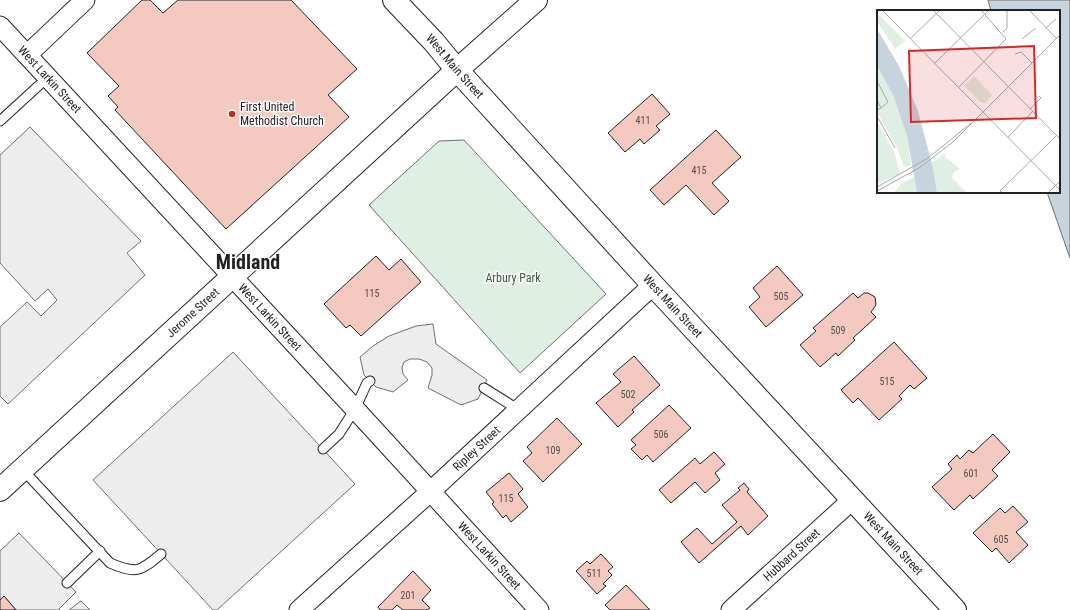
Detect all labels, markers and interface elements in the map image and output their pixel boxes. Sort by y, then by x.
inset map [877,10,1060,193]
street label: West Main Street [423,31,487,102]
street label: West Larkin Street [15,43,84,116]
place label: First United Methodist Church [240,100,324,128]
marker: First United Methodist Church [227,109,237,119]
house number: 411 [636,115,650,126]
house number: 415 [692,165,706,176]
district label: Midland [216,250,280,274]
park label: Arbury Park [485,271,541,285]
street label: West Main Street [640,272,706,341]
street label: West Larkin Street [235,281,305,354]
street label: Jerome Street [164,285,222,340]
house number: 115 [365,288,379,299]
house number: 505 [774,291,788,302]
house number: 509 [831,325,845,336]
house number: 515 [880,376,894,387]
house number: 502 [621,389,635,400]
street label: Ripley Street [450,423,503,474]
house number: 506 [654,429,668,440]
house number: 109 [546,445,560,456]
house number: 601 [964,468,978,479]
house number: 115 [499,493,513,504]
street label: West Main Street [861,509,926,578]
street label: West Larkin Street [455,519,524,593]
street label: Hubbard Street [761,525,823,584]
house number: 605 [994,534,1008,545]
house number: 511 [587,568,601,579]
house number: 201 [401,590,415,601]

